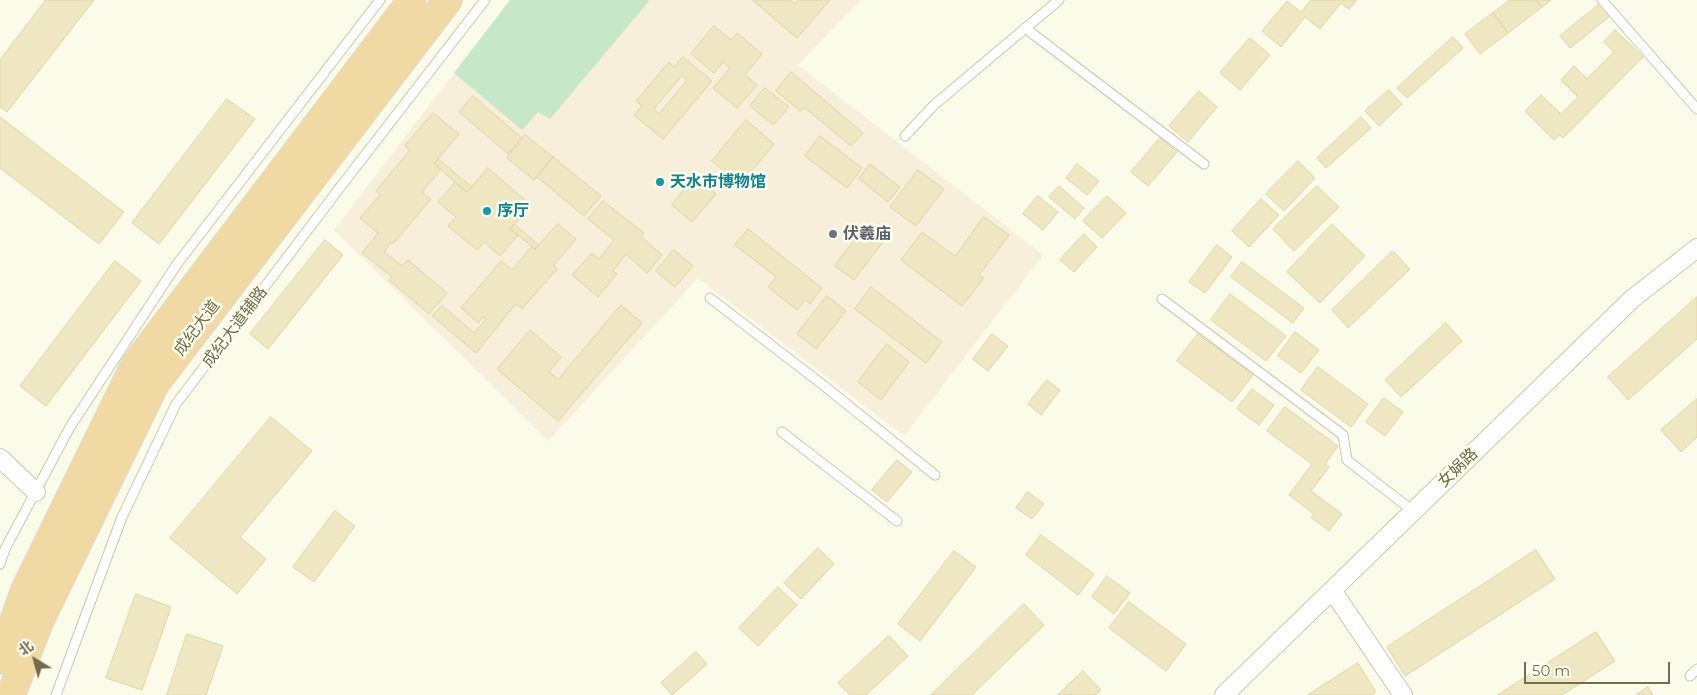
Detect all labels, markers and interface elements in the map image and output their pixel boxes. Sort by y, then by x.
place label: 天水市博物馆 [670,172,766,192]
marker: 天水市博物馆 [654,176,666,188]
place label: 序厅 [497,201,529,221]
marker: 序厅 [481,205,493,217]
place label: 伏羲庙 [843,224,891,244]
marker: 伏羲庙 [827,228,839,240]
street label: 成纪大道辅路 [198,283,272,371]
street label: 成纪大道 [170,297,224,359]
street label: 女娲路 [1434,444,1482,492]
north arrow [10,635,60,685]
text: 北 [15,637,37,659]
scale bar [1527,652,1673,684]
text: 50 m [1532,661,1570,680]

